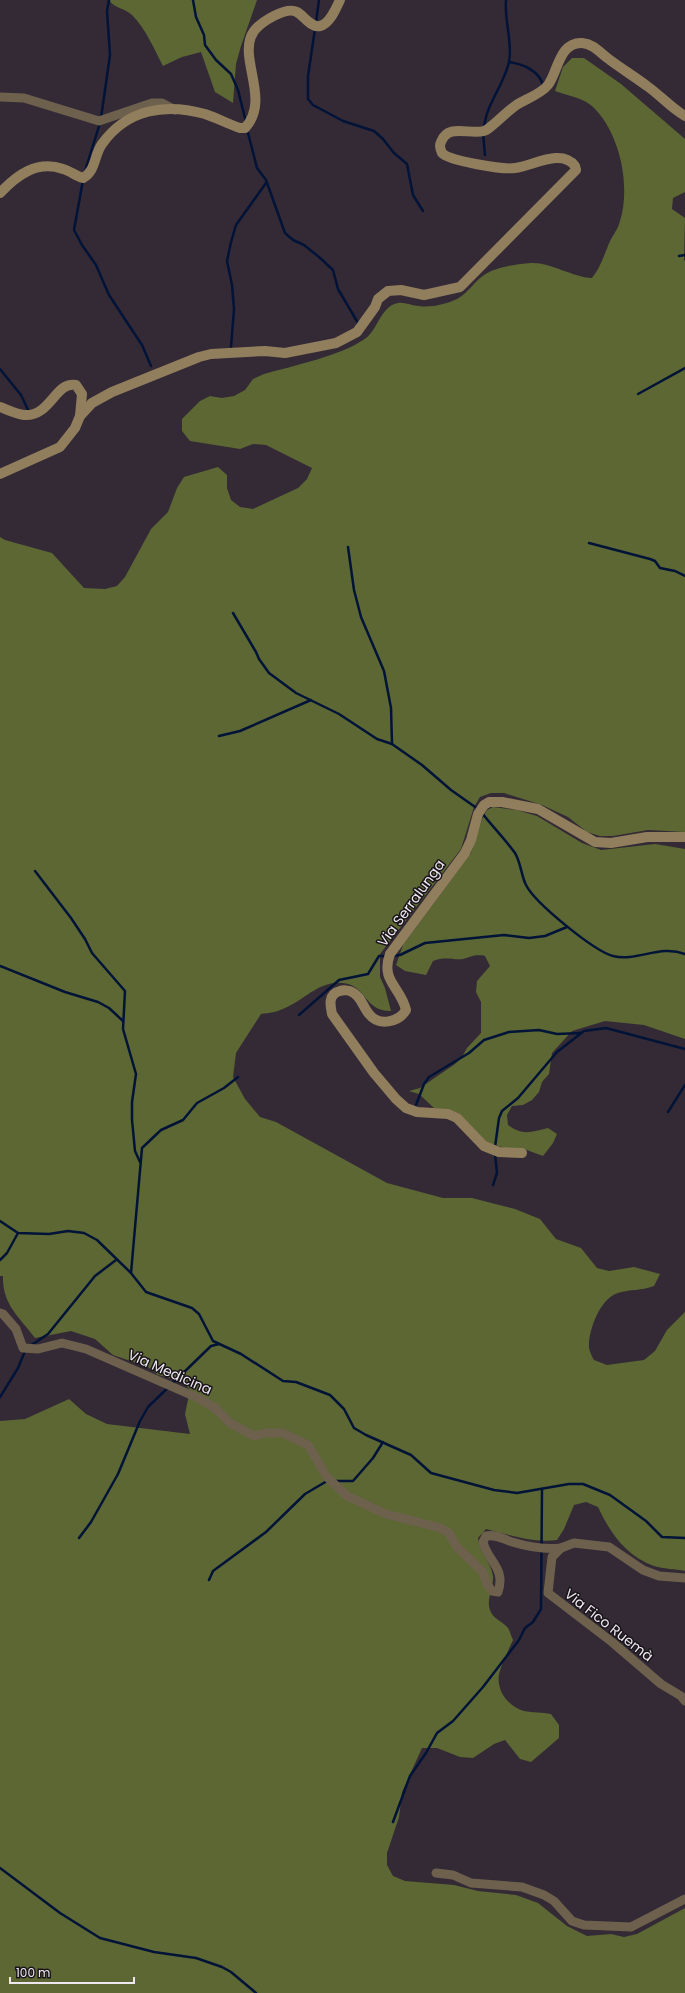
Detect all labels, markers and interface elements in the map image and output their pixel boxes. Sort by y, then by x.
street label: Via Serralunga [373,855,449,951]
street label: Via Medicina [125,1345,215,1399]
street label: Via Fico Ruemà [560,1584,658,1666]
scale bar [10,1959,134,1985]
text: 100 m [16,1964,50,1981]

